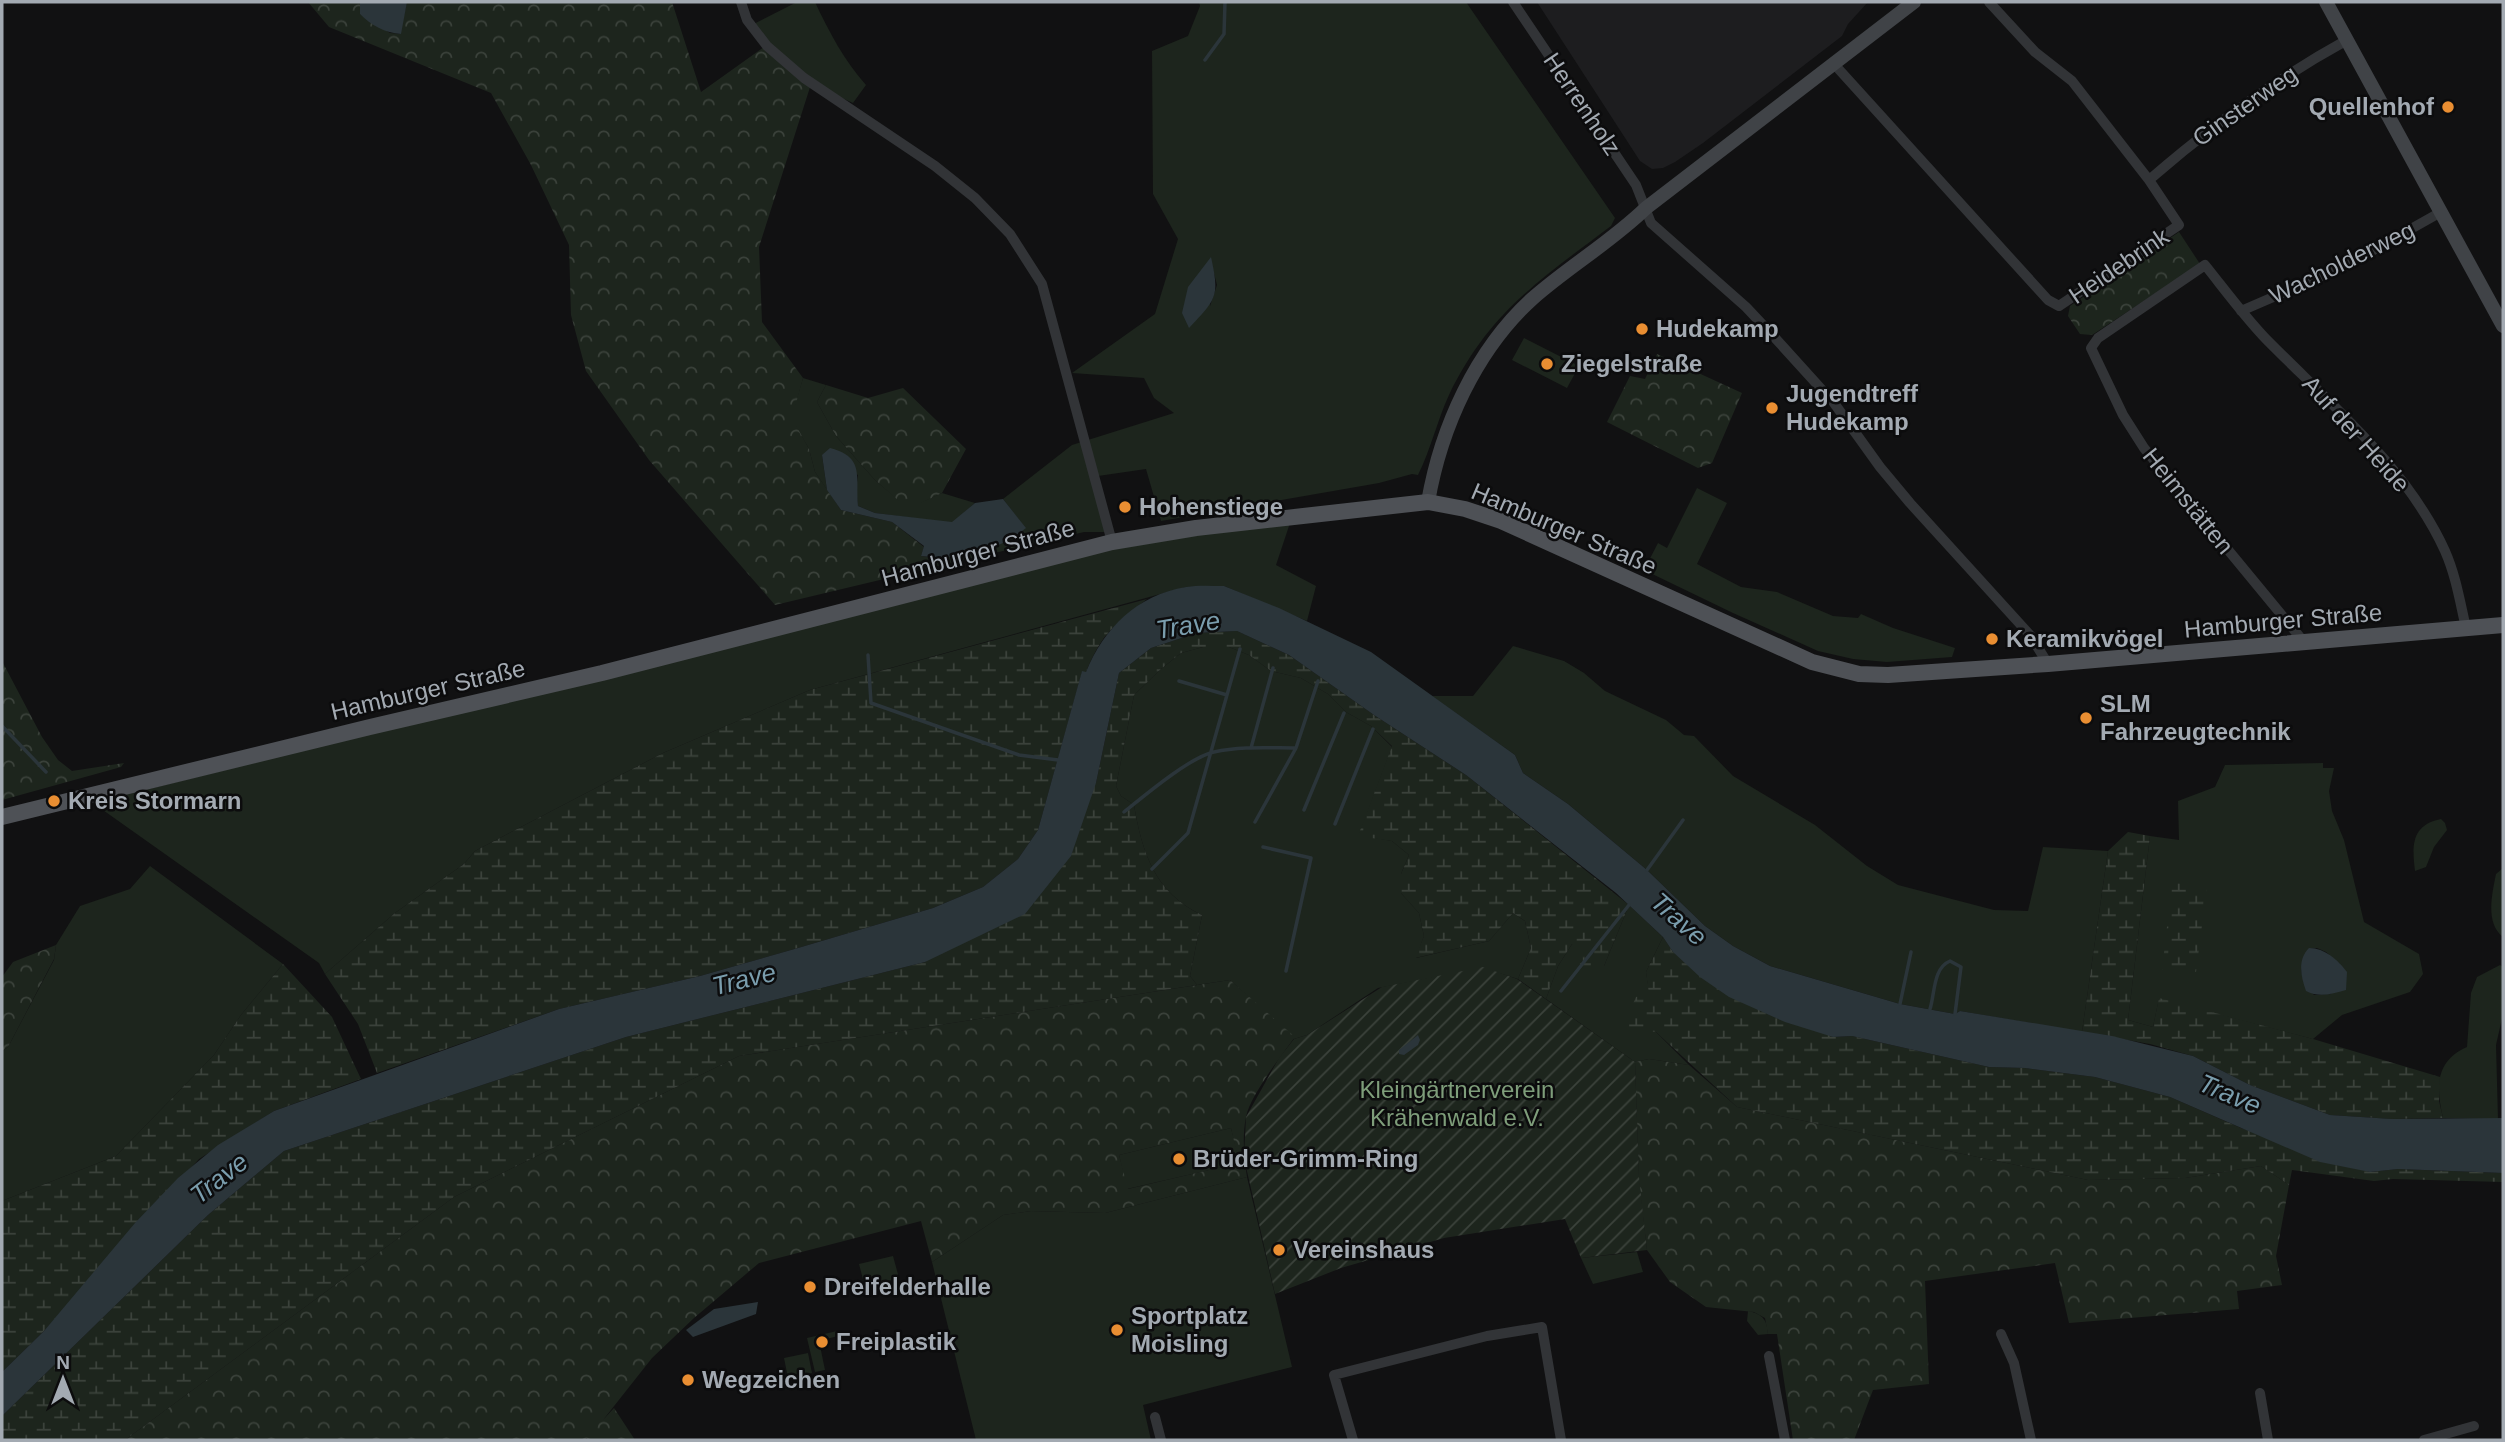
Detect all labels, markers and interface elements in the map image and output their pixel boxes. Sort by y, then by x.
street label: Herrenholz [1538,48,1626,160]
street label: Ginsterweg [2187,60,2302,151]
place label: Quellenhof [2309,93,2435,120]
marker: Quellenhof [2440,99,2456,115]
street label: Wacholderweg [2265,216,2419,309]
street label: Heidebrink [2064,222,2175,309]
place label: Hudekamp [1656,315,1779,342]
marker: Hudekamp [1634,321,1650,337]
place label: Ziegelstraße [1561,350,1702,377]
marker: Ziegelstraße [1539,356,1555,372]
street label: Auf der Heide [2297,370,2416,497]
place label: Jugendtreff Hudekamp [1786,380,1919,435]
marker: Jugendtreff Hudekamp [1764,400,1780,416]
street label: Heimstätten [2138,442,2239,559]
street label: Hamburger Straße [1467,477,1661,580]
place label: Hohenstiege [1139,493,1283,520]
marker: Hohenstiege [1117,499,1133,515]
street label: Hamburger Straße [878,514,1077,591]
street label: Hamburger Straße [2183,598,2383,643]
water label: Trave [1154,605,1222,645]
place label: Keramikvögel [2006,625,2163,652]
marker: Keramikvögel [1984,631,2000,647]
street label: Hamburger Straße [328,654,528,725]
place label: SLM Fahrzeugtechnik [2100,690,2291,745]
marker: SLM Fahrzeugtechnik [2078,710,2094,726]
place label: Kreis Stormarn [68,787,241,814]
marker: Kreis Stormarn [46,793,62,809]
water label: Trave [1645,886,1713,952]
water label: Trave [709,957,779,1001]
water label: Trave [2194,1068,2266,1120]
park label: Kleingärtnerverein Krähenwald e.V. [1360,1076,1554,1131]
place label: Brüder-Grimm-Ring [1193,1145,1418,1172]
water label: Trave [184,1146,254,1210]
marker: Brüder-Grimm-Ring [1171,1151,1187,1167]
place label: Vereinshaus [1293,1236,1434,1263]
marker: Vereinshaus [1271,1242,1287,1258]
place label: Dreifelderhalle [824,1273,991,1300]
marker: Dreifelderhalle [802,1279,818,1295]
place label: Sportplatz Moisling [1131,1302,1248,1357]
marker: Sportplatz Moisling [1109,1322,1125,1338]
place label: Freiplastik [836,1328,957,1355]
marker: Freiplastik [814,1334,830,1350]
north arrow [28,1344,98,1414]
text: N [56,1352,70,1373]
place label: Wegzeichen [702,1366,840,1393]
marker: Wegzeichen [680,1372,696,1388]

